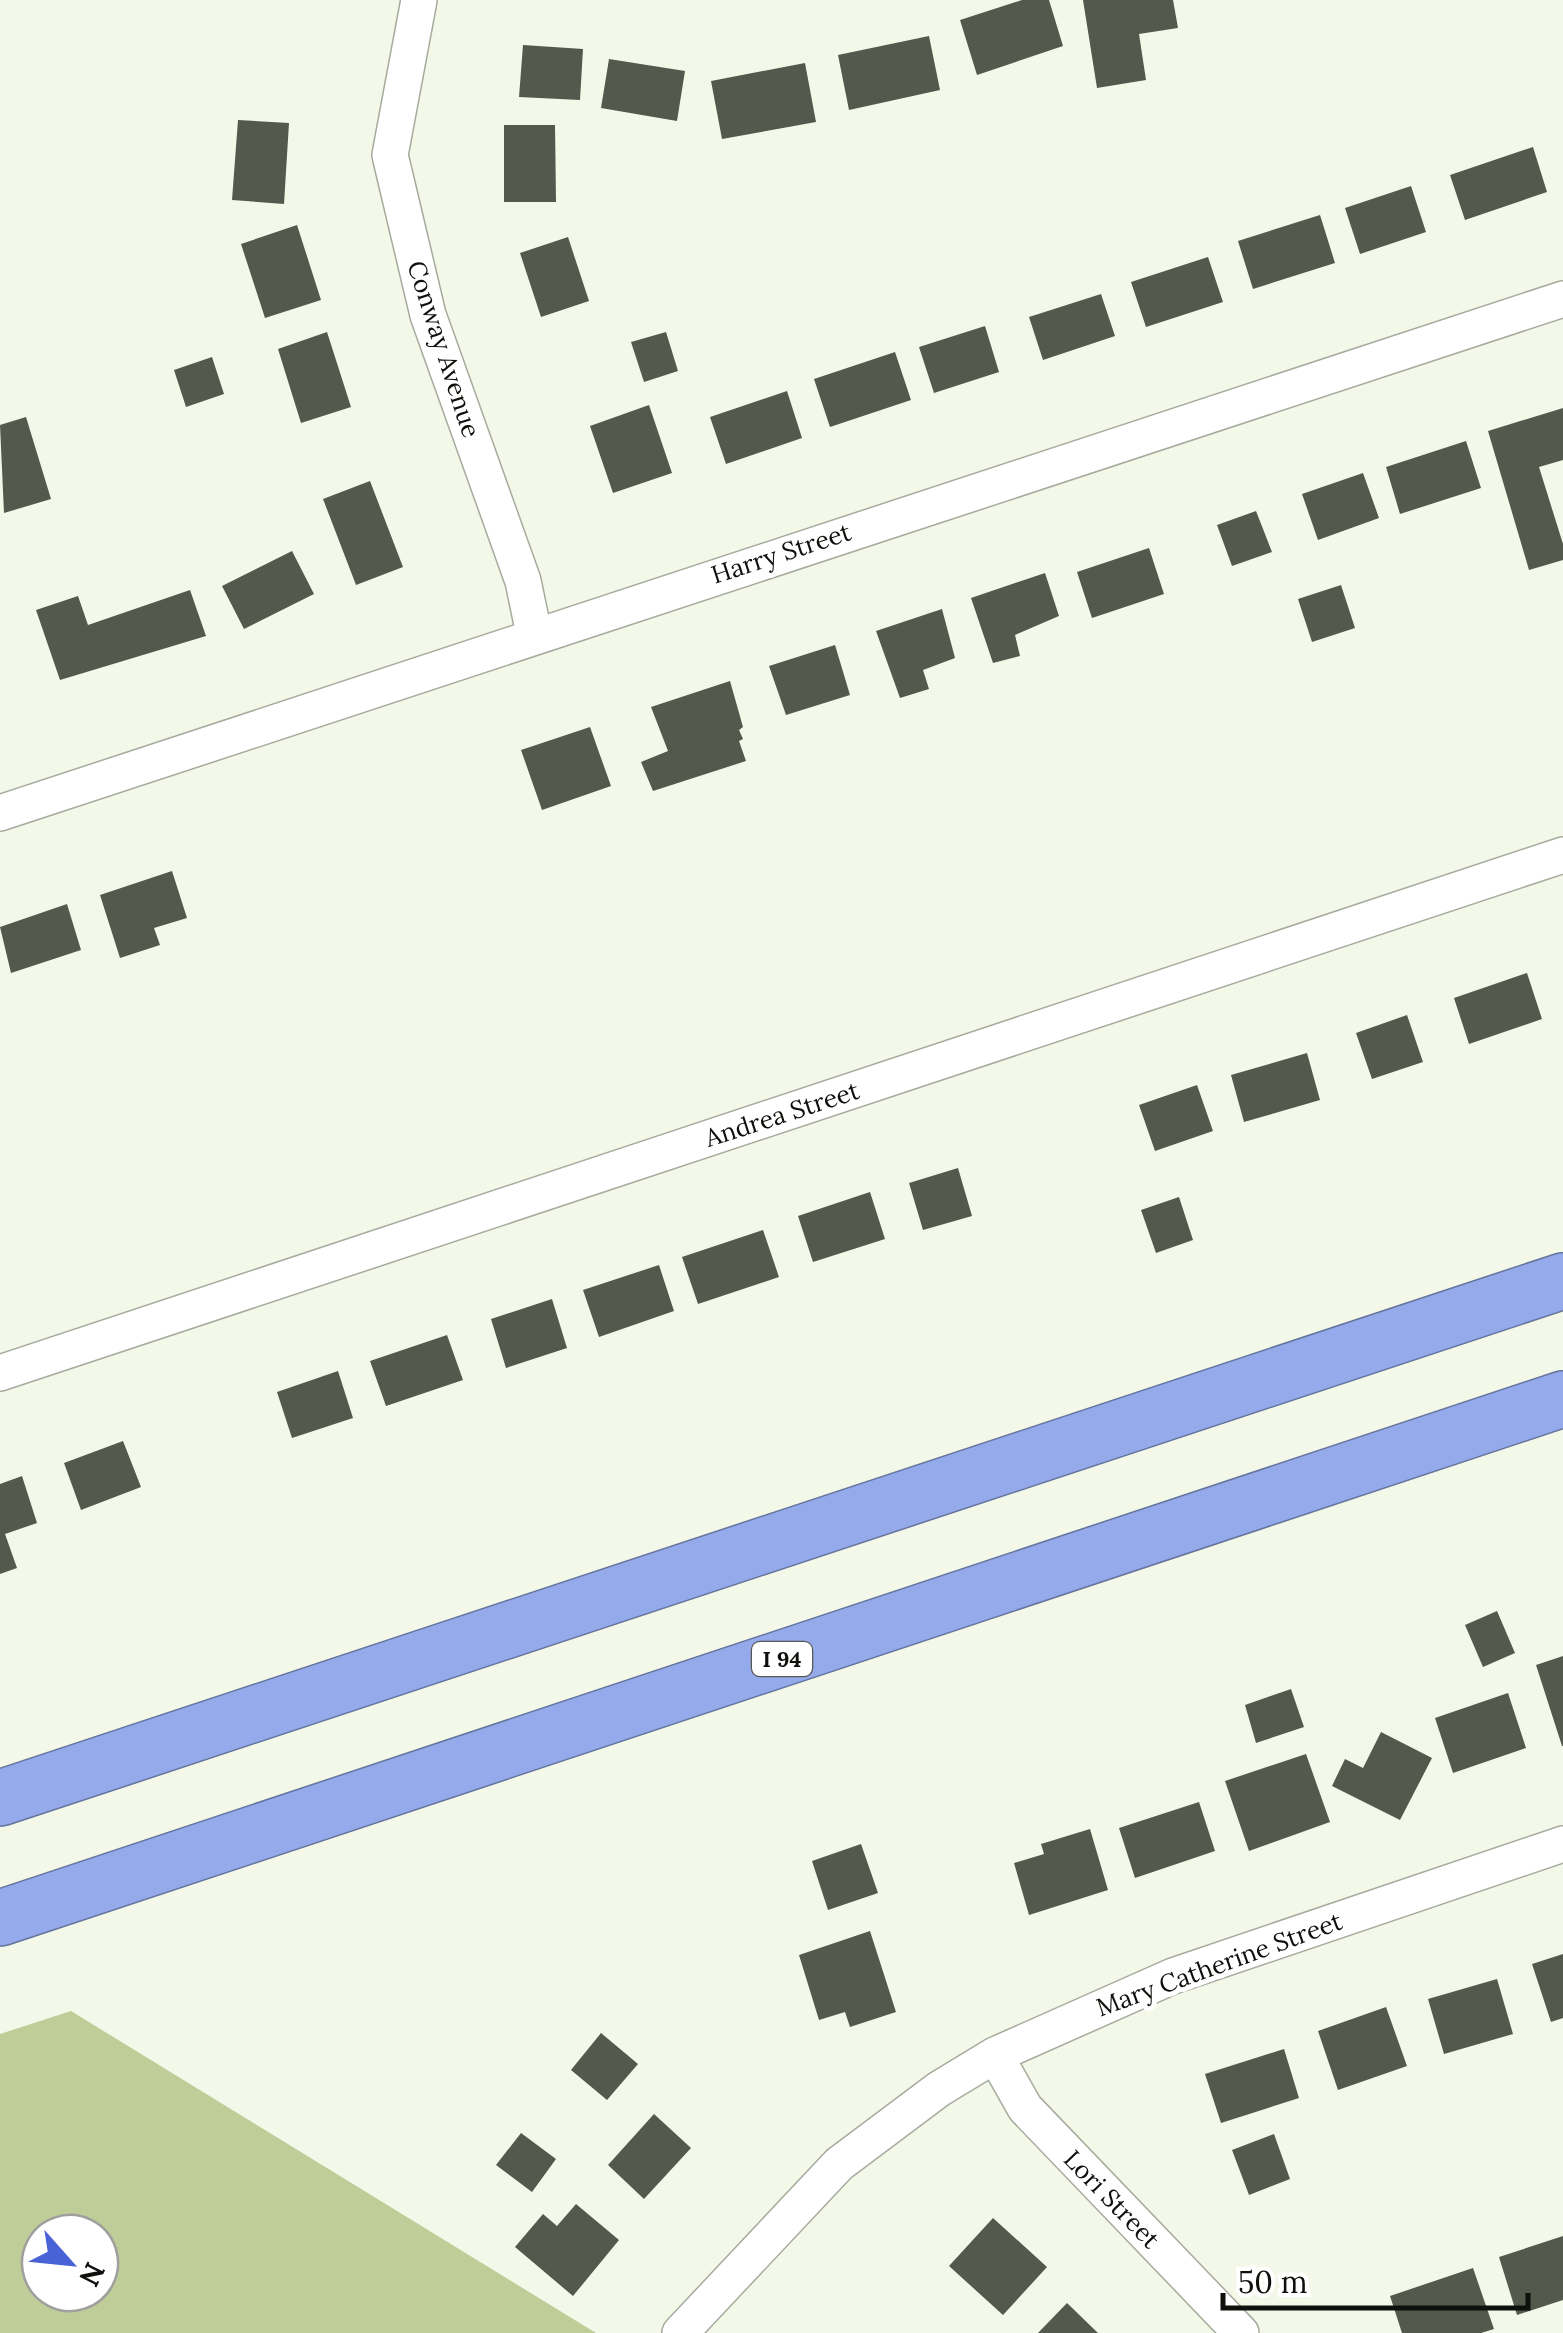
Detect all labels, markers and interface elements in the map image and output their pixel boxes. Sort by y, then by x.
street label: Conway Avenue [400,257,488,441]
street label: Harry Street [707,515,855,591]
street label: Andrea Street [700,1074,863,1154]
road number: I 94 [752,1642,812,1676]
street label: Mary Catherine Street [1092,1905,1347,2023]
street label: Lori Street [1057,2143,1167,2255]
north arrow [20,2213,120,2313]
scale bar [1223,2248,1528,2310]
text: N [71,2257,113,2292]
text: 50 m [1238,2263,1308,2301]

